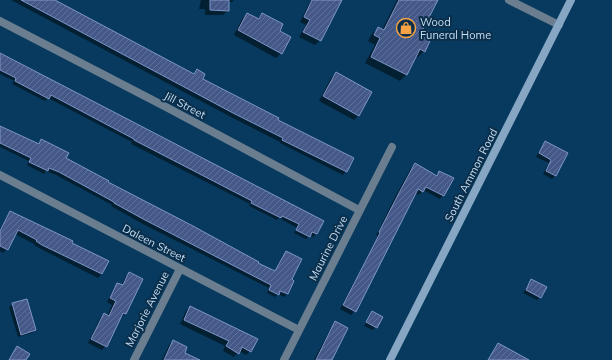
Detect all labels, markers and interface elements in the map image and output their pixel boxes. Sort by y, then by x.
place label: Wood Funeral Home [420,15,491,42]
shop icon: Wood Funeral Home [395,17,417,39]
street label: Jill Street [162,88,208,122]
street label: South Ammon Road [441,126,501,224]
street label: Maurine Drive [306,213,350,283]
street label: Daleen Street [120,221,188,265]
street label: Marjorie Avenue [122,269,172,349]

